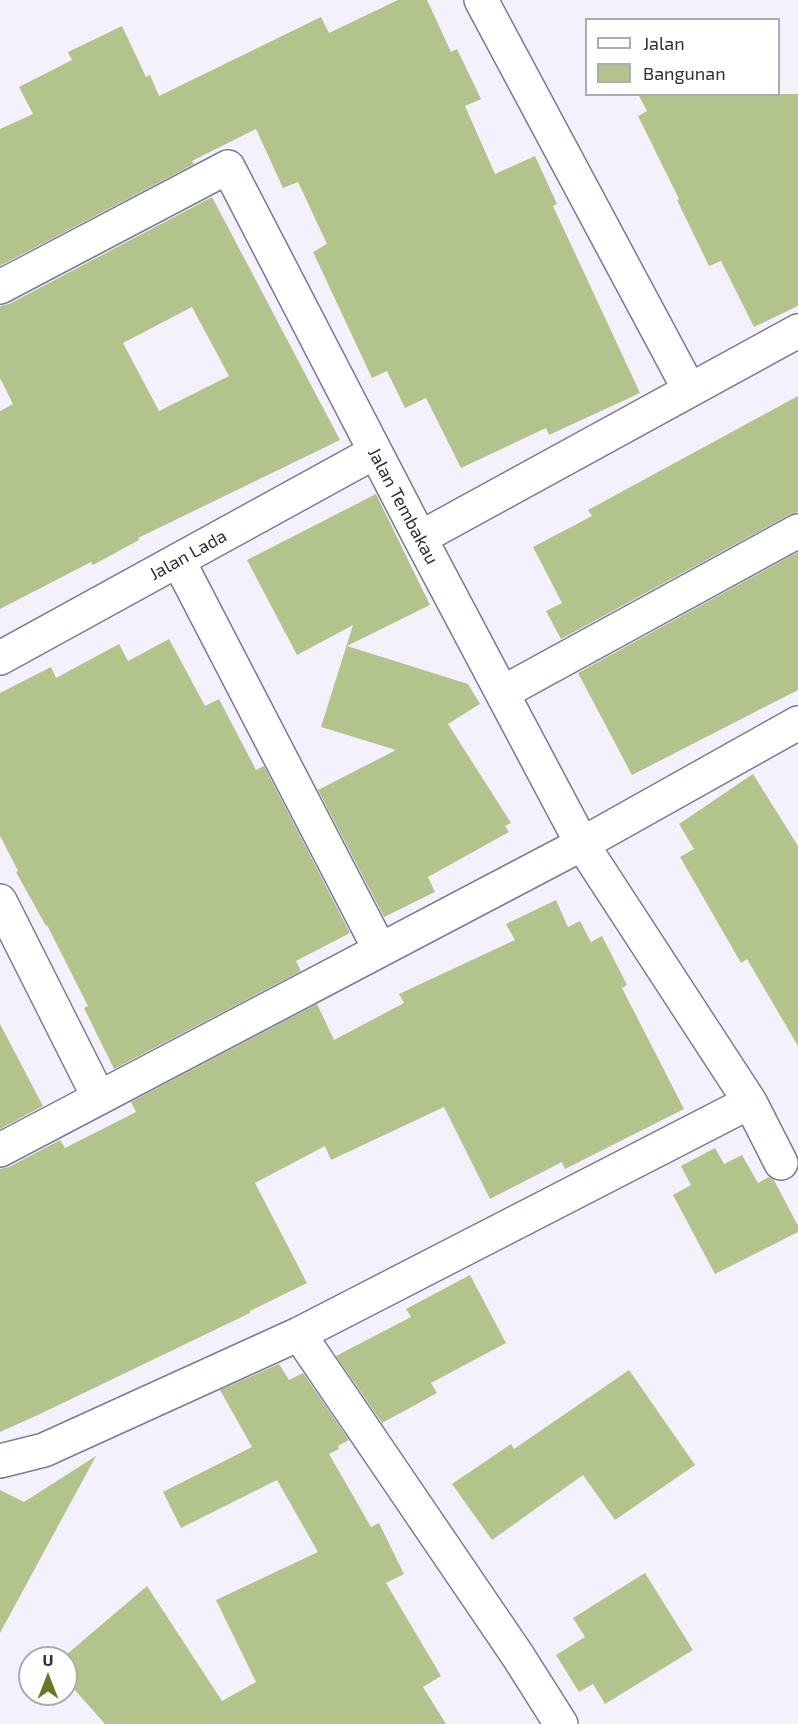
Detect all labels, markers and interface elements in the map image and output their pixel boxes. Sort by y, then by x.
legend [585,18,780,96]
text: Jalan [643,32,685,54]
text: Bangunan [643,62,726,84]
street label: Jalan Tembakau [363,444,443,568]
street label: Jalan Lada [146,525,230,585]
north arrow [18,1646,78,1706]
text: U [43,1650,53,1669]

